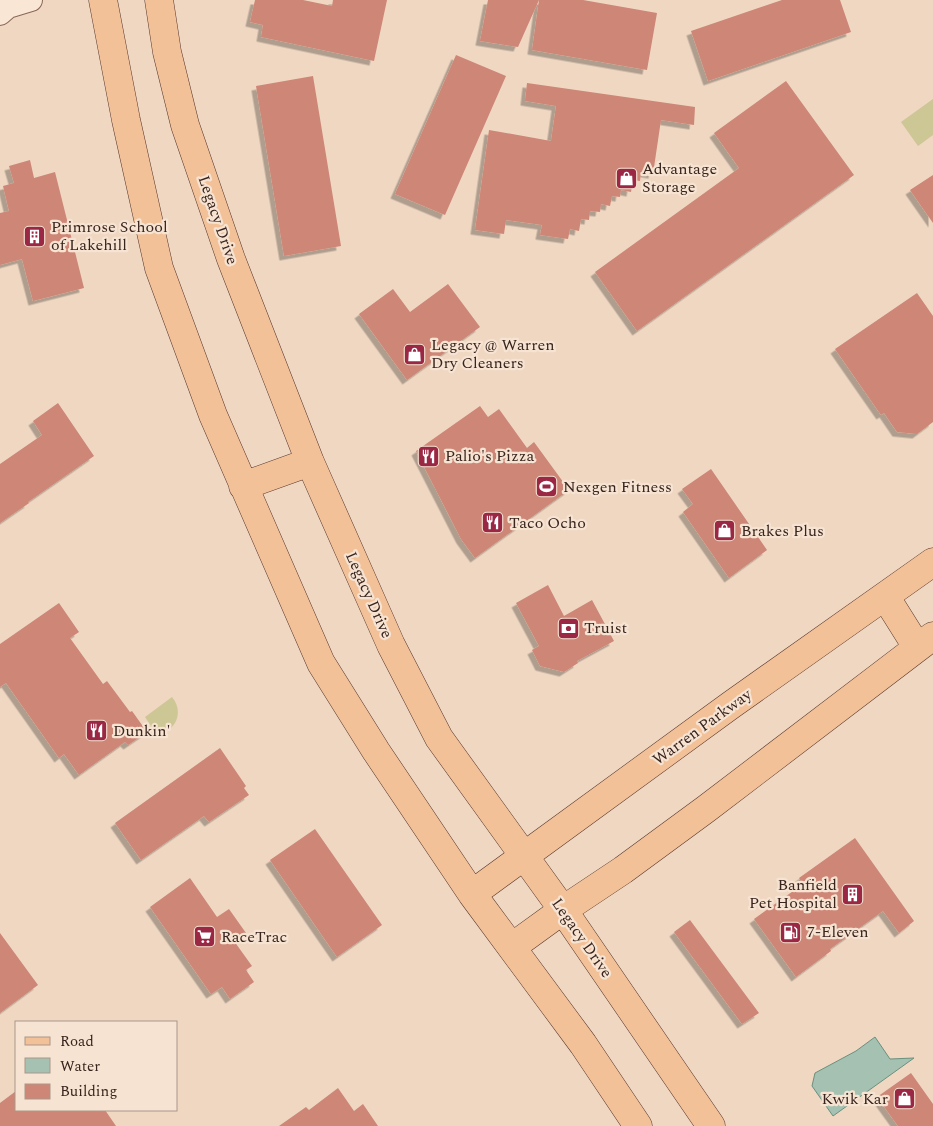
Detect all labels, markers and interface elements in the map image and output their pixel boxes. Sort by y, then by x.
place label: Advantage Storage [642,157,717,199]
shop icon: Advantage Storage [614,166,638,190]
street label: Legacy Drive [192,172,244,268]
place label: Primrose School of Lakehill [51,215,168,257]
building icon: Primrose School of Lakehill [23,224,47,248]
place label: Legacy @ Warren Dry Cleaners [431,333,555,375]
shop icon: Legacy @ Warren Dry Cleaners [403,342,427,366]
restaurant icon: Palio's Pizza [417,444,441,468]
place label: Palio's Pizza [445,444,535,468]
sports icon: Nexgen Fitness [535,475,559,499]
place label: Nexgen Fitness [563,475,672,499]
restaurant icon: Taco Ocho [481,511,505,535]
place label: Taco Ocho [509,511,586,535]
shop icon: Brakes Plus [713,519,737,543]
place label: Brakes Plus [741,519,824,543]
street label: Legacy Drive [339,548,399,642]
bank icon: Truist [556,616,580,640]
place label: Truist [584,616,627,640]
street label: Warren Parkway [647,682,758,771]
restaurant icon: Dunkin' [85,719,109,743]
place label: Dunkin' [113,719,171,743]
place label: Banfield Pet Hospital [749,873,837,915]
building icon: Banfield Pet Hospital [841,882,865,906]
street label: Legacy Drive [546,893,618,983]
fuel station icon: 7-Eleven [779,920,803,944]
place label: 7-Eleven [807,920,869,944]
supermarket icon: RaceTrac [193,925,217,949]
place label: RaceTrac [221,925,287,949]
legend [15,1021,178,1111]
text: Road [60,1030,94,1053]
text: Water [60,1055,100,1078]
text: Building [60,1080,117,1103]
place label: Kwik Kar [821,1087,888,1111]
shop icon: Kwik Kar [892,1087,916,1111]

